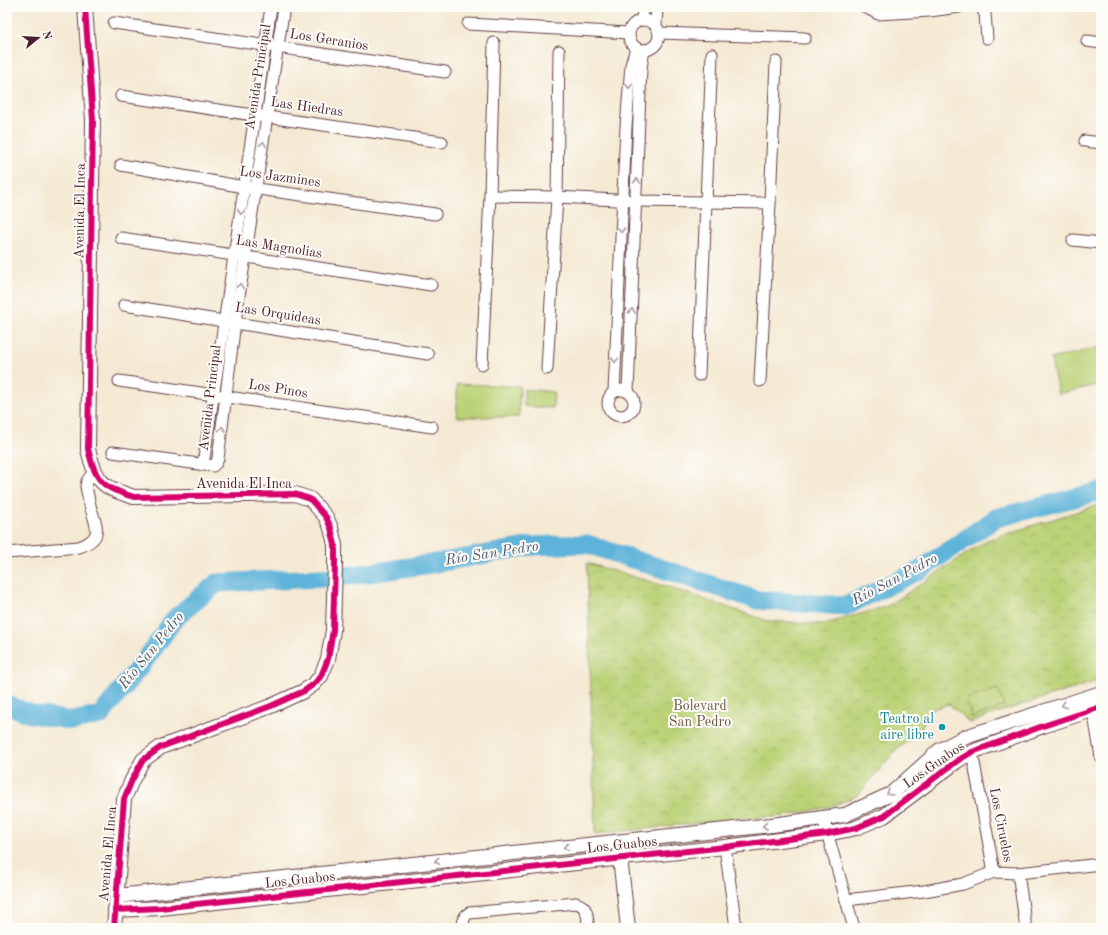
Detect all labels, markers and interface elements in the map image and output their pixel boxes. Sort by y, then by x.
north arrow [18,18,58,58]
street label: Avenida Principal [243,23,273,131]
street label: Los Geranios [288,27,370,53]
text: N [40,30,53,42]
one-way arrow [625,83,634,89]
street label: Las Hiedras [270,95,344,119]
one-way arrow [258,141,266,147]
street label: Avenida El Inca [72,163,88,259]
street label: Los Jazmines [238,164,322,190]
one-way arrow [632,178,641,184]
one-way arrow [237,209,246,215]
one-way arrow [617,227,625,233]
street label: Las Magnolias [235,233,323,261]
one-way arrow [235,283,244,289]
street label: Las Orquideas [234,300,322,328]
one-way arrow [627,308,636,314]
street label: Avenida Principal [197,344,223,452]
one-way arrow [611,357,620,363]
street label: Los Pinos [247,377,309,401]
one-way arrow [217,426,226,432]
street label: Avenida El Inca [196,477,292,491]
water label: Río San Pedro [443,539,540,569]
water label: Río San Pedro [849,551,940,609]
water label: Río San Pedro [116,610,188,693]
park label: Bolevard San Pedro [669,699,731,729]
one-way arrow [1061,700,1068,709]
place label: Teatro al aire libre [879,712,934,742]
marker: Teatro al aire libre [937,722,947,732]
street label: Los Guabos [901,739,967,791]
street label: Los Ciruelos [987,786,1015,864]
one-way arrow [886,789,893,796]
street label: Avenida El Inca [97,806,119,902]
one-way arrow [762,821,768,830]
street label: Los Guabos [586,834,658,856]
one-way arrow [563,842,569,851]
one-way arrow [434,856,440,865]
street label: Los Guabos [264,869,336,891]

